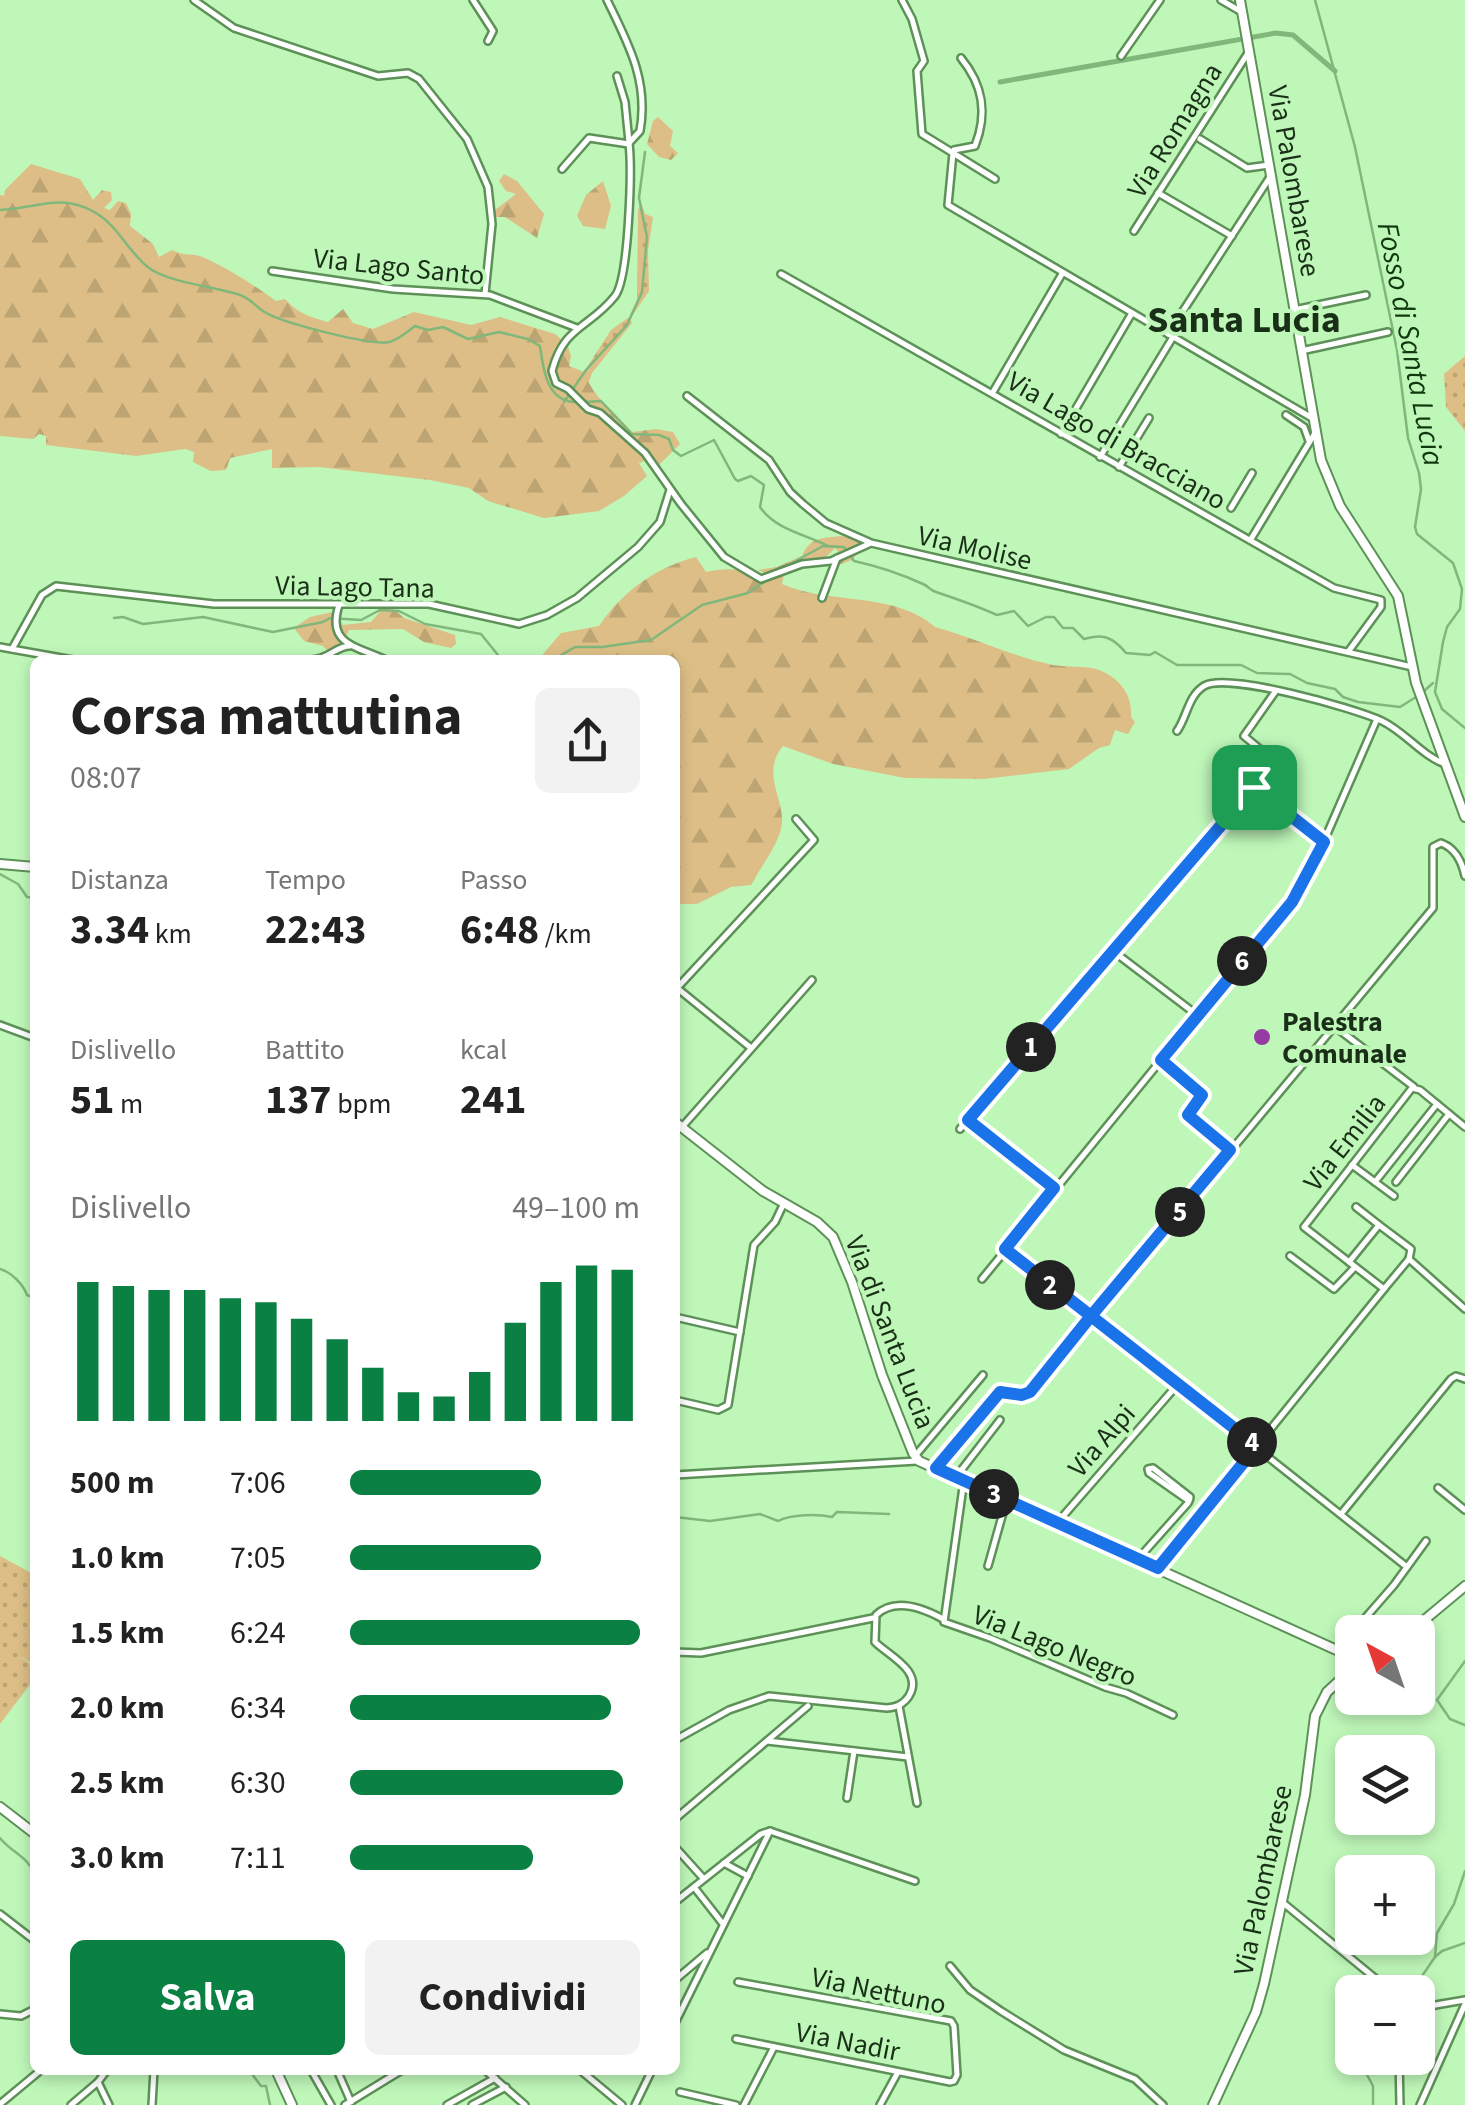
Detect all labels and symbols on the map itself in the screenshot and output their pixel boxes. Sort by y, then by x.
street label: Via Romagna [1117,55,1232,206]
street label: Via Palombarese [1258,82,1331,280]
water label: Fosso di Santa Lucia [1366,218,1455,470]
street label: Via Lago Santo [311,238,486,296]
district label: Santa Lucia [1147,293,1341,347]
street label: Via Lago di Bracciano [999,362,1234,520]
street label: Via Molise [914,515,1036,581]
street label: Via Lago Tana [275,566,435,608]
pin [1212,745,1297,830]
pin: 6 [1217,936,1267,986]
place label: Palestra Comunale [1282,1002,1407,1074]
pin: 1 [1006,1022,1056,1072]
marker: Palestra Comunale [1251,1026,1273,1048]
street label: Via Emilia [1294,1085,1396,1200]
pin: 5 [1155,1187,1205,1237]
street label: Via di Santa Lucia [835,1230,945,1435]
pin: 2 [1025,1260,1075,1310]
street label: Via Alpi [1059,1395,1145,1486]
pin: 4 [1227,1417,1277,1467]
pin: 3 [969,1469,1019,1519]
street label: Via Lago Negro [967,1595,1143,1697]
north arrow [1335,1615,1435,1715]
street label: Via Palombarese [1223,1781,1303,1979]
street label: Via Nettuno [808,1957,950,2025]
street label: Via Nadir [792,2012,904,2072]

